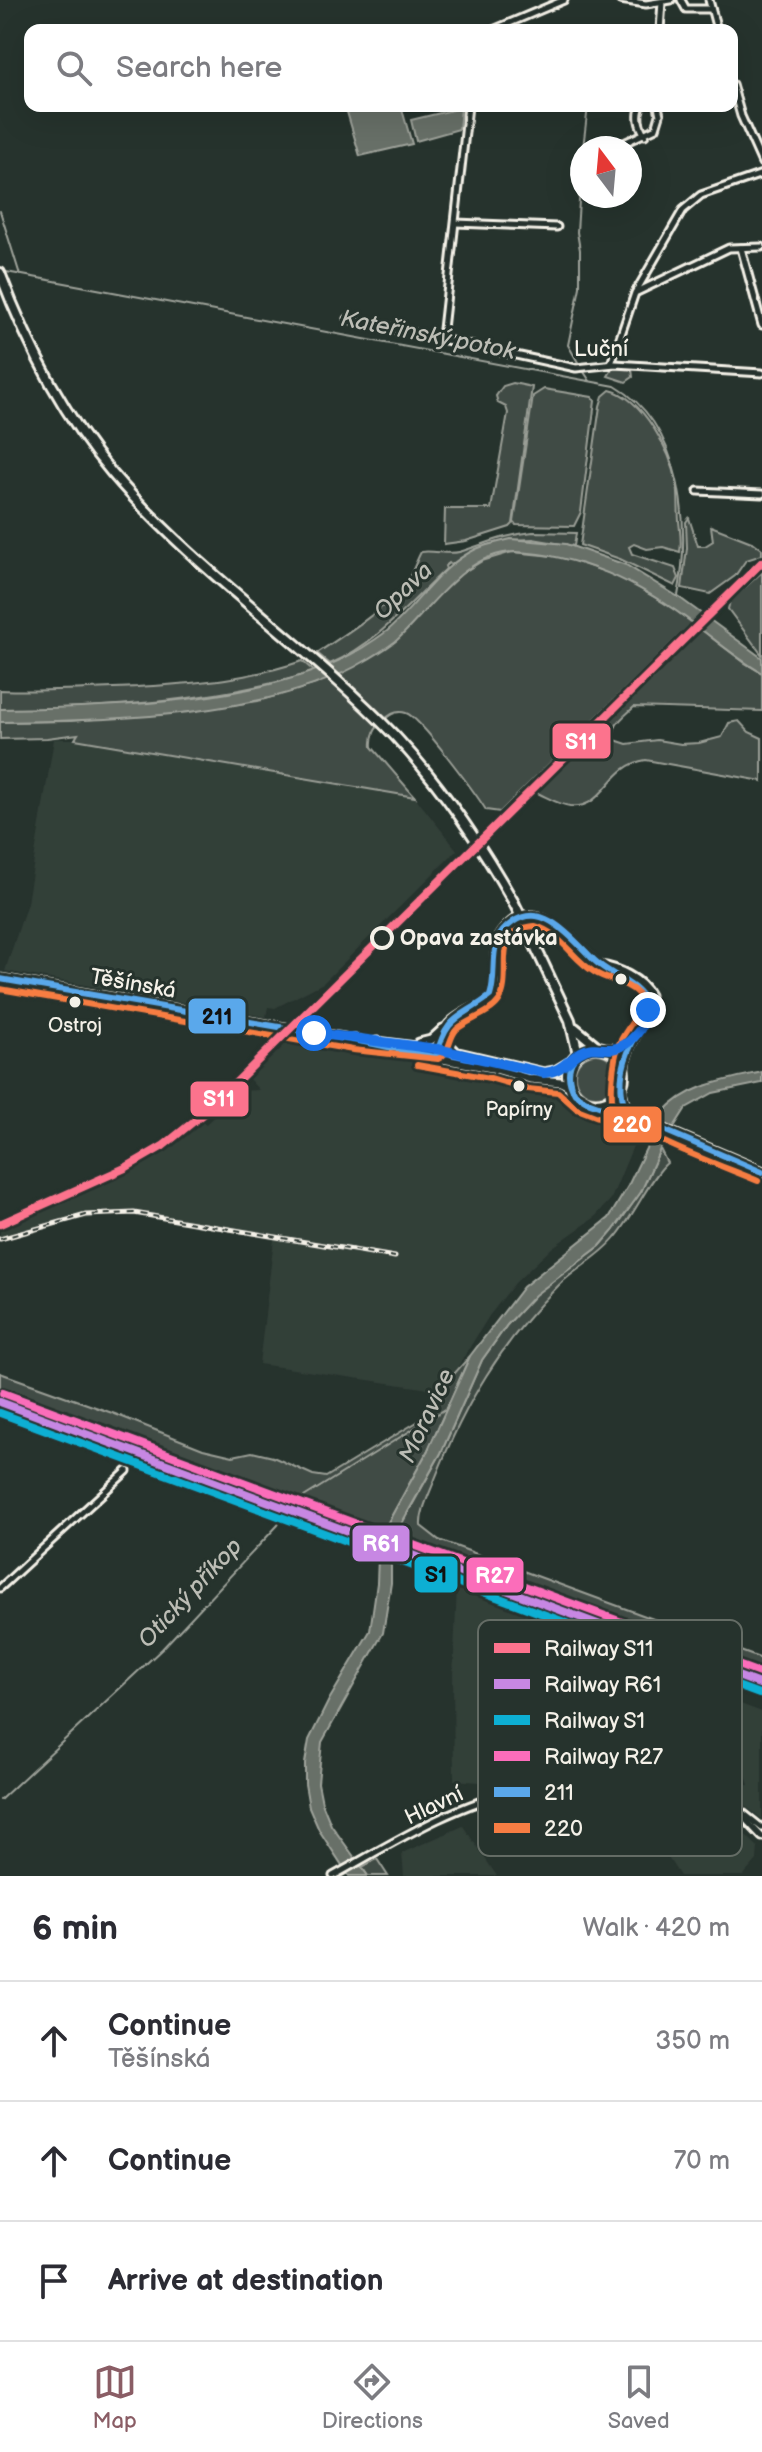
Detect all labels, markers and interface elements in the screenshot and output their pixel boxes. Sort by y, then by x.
search box [24,24,738,112]
icon: search [52,46,96,90]
text: Search here [116,50,282,86]
north arrow [570,136,642,208]
water label: Kateřinský potok [338,304,519,366]
street label: Luční [574,336,629,363]
water label: Opava [367,556,439,626]
line badge: S11 [551,722,612,760]
text: S11 [565,729,597,756]
place label: Opava zastávka [400,925,558,952]
marker: Opava zastávka [371,927,393,949]
street label: Těšínská [88,963,178,1005]
unlabelled marker [613,971,629,987]
route end [630,992,666,1028]
marker: Ostroj [67,994,83,1010]
line badge: 211 [187,997,247,1035]
text: 211 [201,1004,233,1031]
place label: Ostroj [48,1014,102,1038]
route start [296,1015,332,1051]
marker: Papírny [511,1078,527,1094]
line badge: S11 [189,1080,250,1118]
text: S11 [203,1086,235,1113]
place label: Papírny [486,1098,552,1122]
line badge: 220 [602,1105,663,1144]
text: 220 [612,1112,652,1139]
water label: Moravice [393,1364,461,1468]
line badge: R61 [351,1524,411,1563]
text: R61 [362,1531,400,1558]
water label: Otický příkop [132,1532,248,1654]
line badge: S1 [413,1555,459,1594]
line badge: R27 [465,1556,525,1594]
text: S1 [425,1562,447,1589]
text: R27 [475,1563,515,1590]
legend [478,1620,742,1856]
text: Railway S11 [544,1636,654,1663]
text: Railway R61 [544,1672,661,1699]
text: Railway S1 [544,1708,645,1735]
text: Railway R27 [544,1744,663,1771]
street label: Hlavní [400,1780,468,1831]
text: 211 [544,1780,574,1807]
text: 220 [544,1816,583,1843]
text: 6 min [32,1908,118,1949]
text: Walk · 420 m [583,1913,730,1944]
text: Continue [108,2008,231,2044]
icon: ahead [32,2019,76,2063]
text: 350 m [655,2026,730,2057]
text: Těšínská [108,2044,210,2075]
icon: ahead [32,2139,76,2183]
text: Continue [108,2143,231,2179]
text: 70 m [673,2146,730,2177]
icon: arrive [32,2259,76,2303]
text: Arrive at destination [108,2263,384,2299]
tab: Map [92,2360,137,2435]
tab: Directions [322,2360,423,2435]
tab: Saved [608,2360,670,2435]

